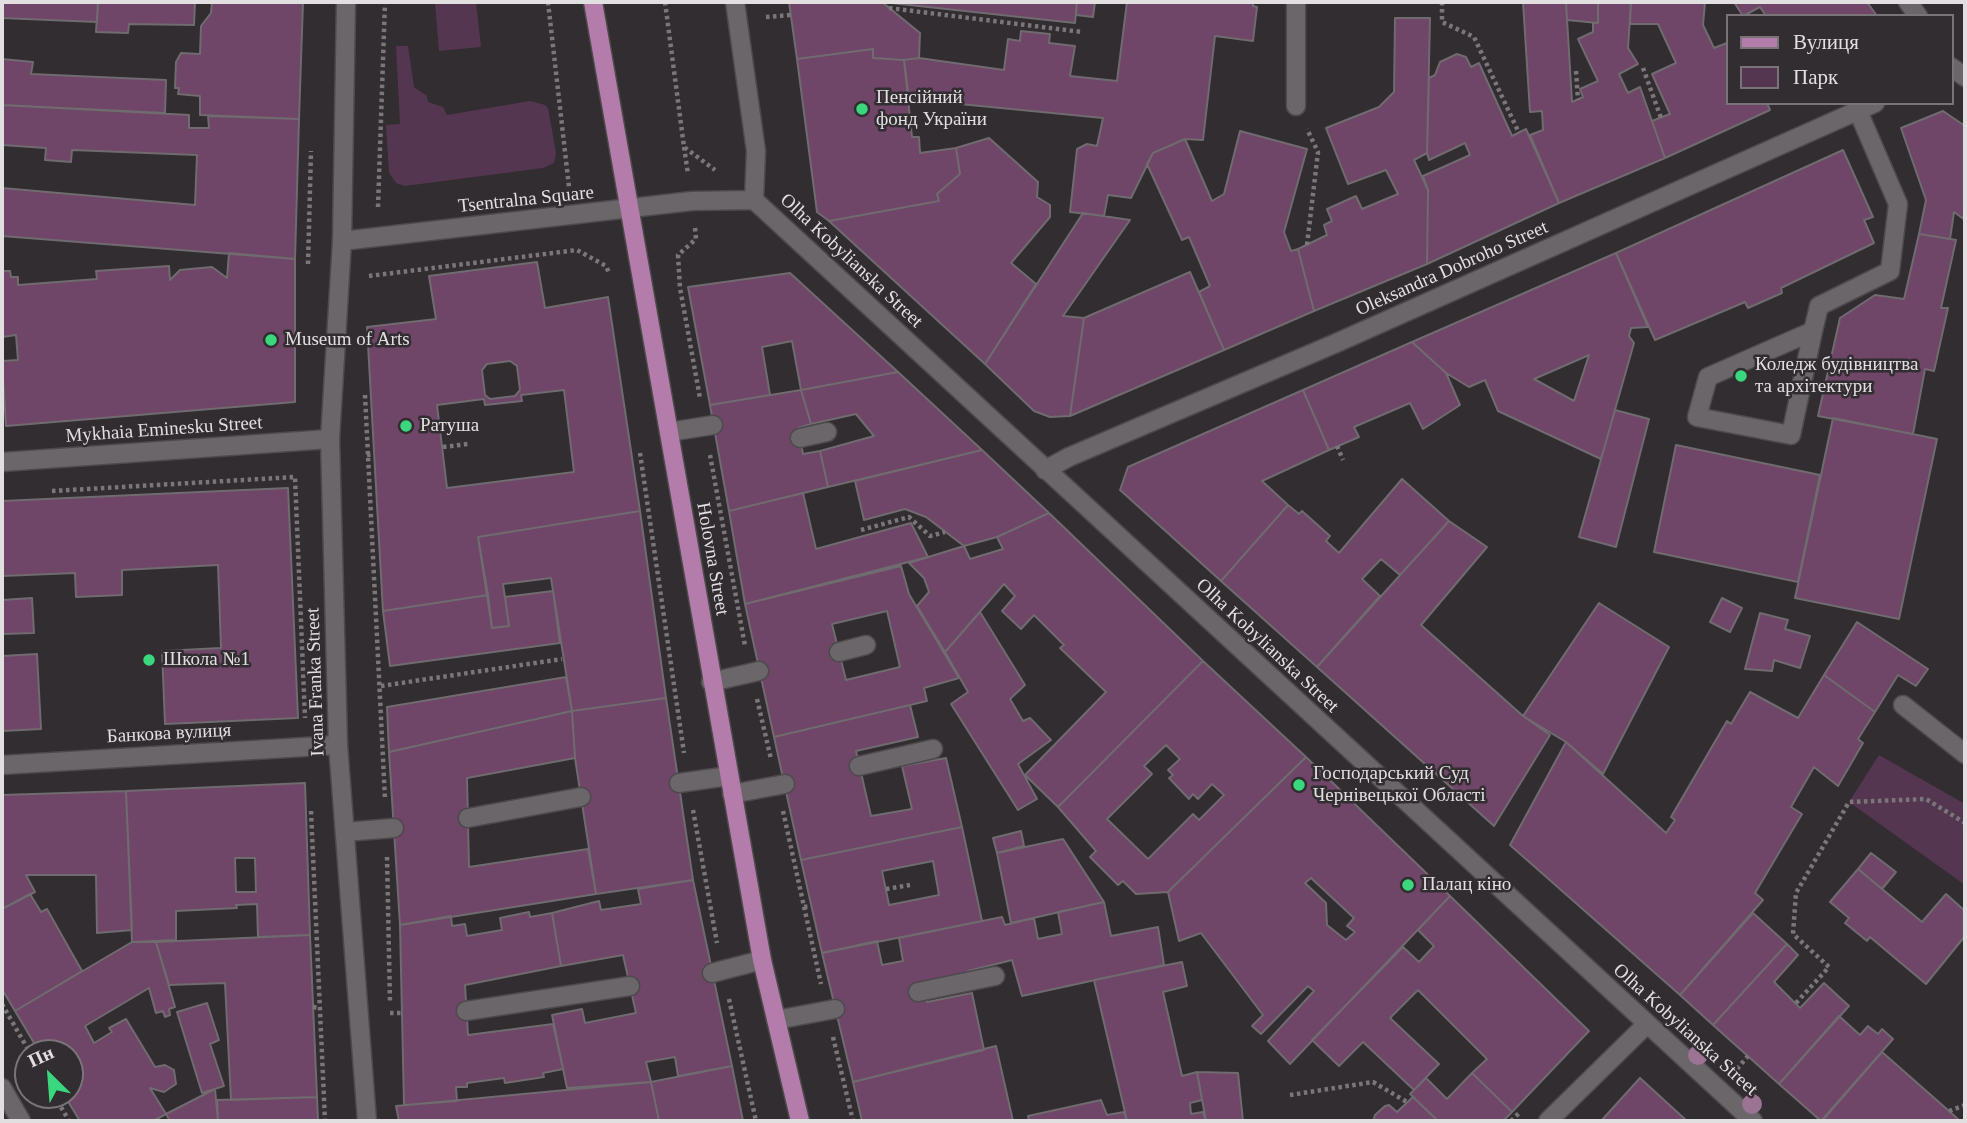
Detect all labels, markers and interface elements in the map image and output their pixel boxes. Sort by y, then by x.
legend [1726,14,1953,105]
text: Вулиця [1793,30,1859,54]
text: Парк [1793,65,1838,89]
place label: Пенсійний фонд України [876,87,987,131]
marker: Пенсійний фонд України [854,101,870,117]
street label: Tsentralna Square [457,182,595,218]
street label: Olha Kobylianska Street [775,189,927,333]
street label: Oleksandra Dobroho Street [1352,216,1552,322]
place label: Museum of Arts [285,329,410,351]
marker: Museum of Arts [263,332,279,348]
place label: Коледж будівництва та архітектури [1755,354,1918,398]
marker: Коледж будівництва та архітектури [1733,368,1749,384]
street label: Mykhaia Eminesku Street [65,412,263,448]
place label: Ратуша [420,415,479,437]
marker: Ратуша [398,418,414,434]
street label: Holovna Street [691,501,733,617]
street label: Olha Kobylianska Street [1191,574,1343,718]
street label: Ivana Franka Street [302,607,330,757]
place label: Школа №1 [163,649,250,671]
marker: Школа №1 [141,652,157,668]
street label: Банкова вулиця [106,719,232,749]
place label: Господарський Суд Чернівецької Області [1313,763,1485,807]
marker: Господарський Суд Чернівецької Області [1291,777,1307,793]
place label: Палац кіно [1422,874,1511,896]
marker: Палац кіно [1400,877,1416,893]
street label: Olha Kobylianska Street [1608,959,1762,1101]
north arrow [14,1039,84,1109]
text: Пн [25,1041,57,1071]

